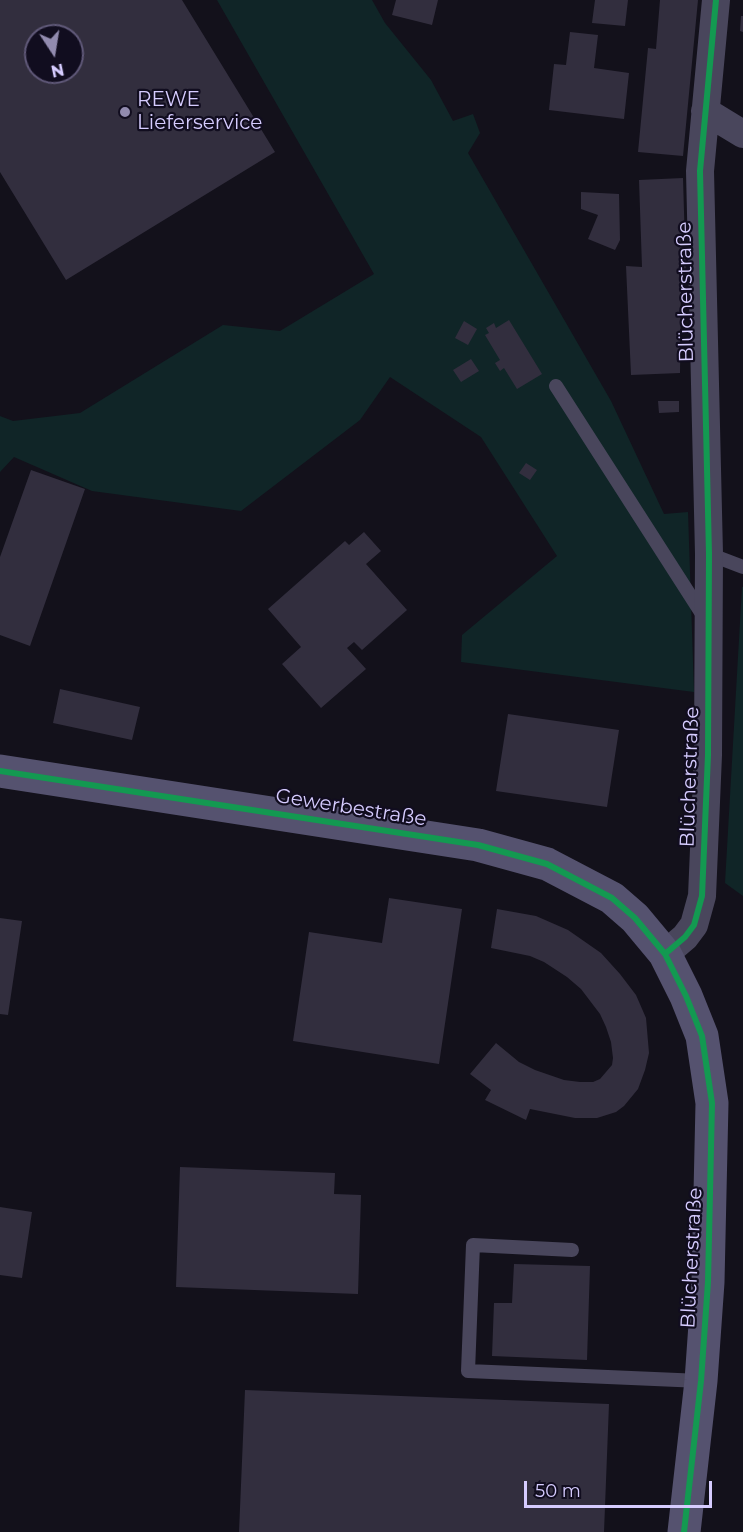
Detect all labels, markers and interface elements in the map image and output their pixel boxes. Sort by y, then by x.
north arrow [24,24,84,84]
text: N [49,60,66,81]
place label: REWE Lieferservice [137,88,262,135]
marker: REWE Lieferservice [118,105,132,119]
street label: Blücherstraße [673,221,699,363]
street label: Blücherstraße [676,706,704,848]
street label: Gewerbestraße [274,784,428,832]
street label: Blücherstraße [676,1187,708,1329]
scale bar [527,1469,714,1507]
text: 50 m [535,1480,581,1502]

